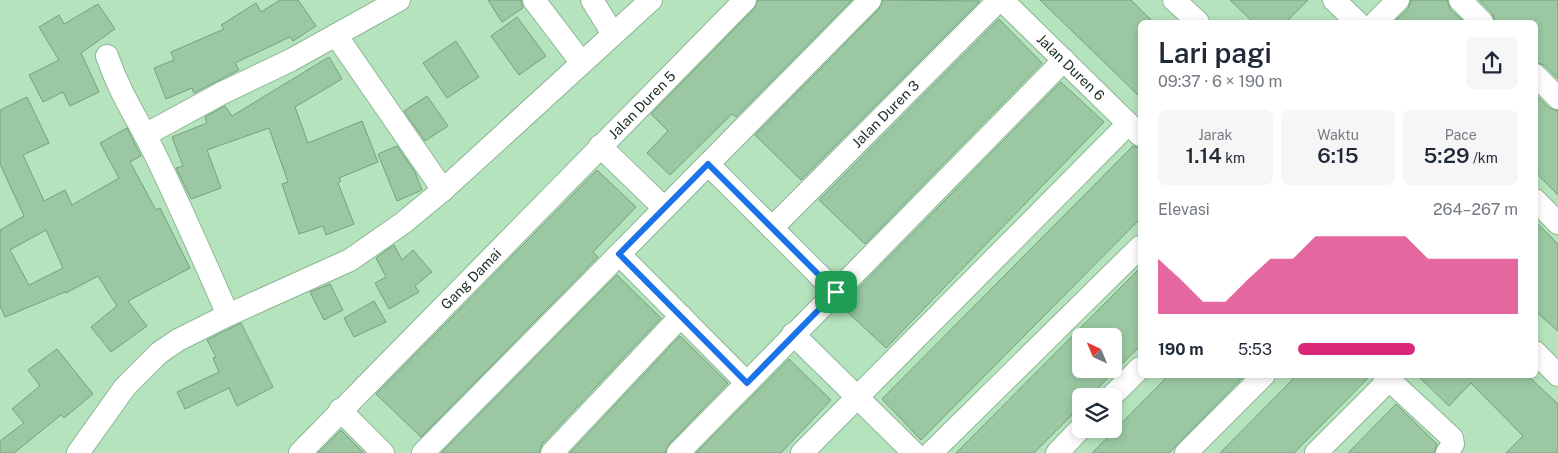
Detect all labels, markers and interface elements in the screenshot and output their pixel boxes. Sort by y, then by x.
street label: Jalan Duren 6 [1034,31,1108,104]
text: Lari pagi [1158,36,1272,69]
button: share [1466,37,1518,89]
street label: Jalan Duren 5 [605,68,679,142]
text: 09:37 · 6 × 190 m [1158,72,1282,91]
street label: Jalan Duren 3 [849,77,923,151]
text: Jarak [1198,127,1232,143]
text: Waktu [1317,127,1359,143]
text: Pace [1445,127,1477,143]
text: 1.14 [1185,143,1222,168]
text: 6:15 [1317,143,1359,168]
text: 5:29 [1424,143,1470,168]
text: km [1222,150,1245,166]
text: /km [1470,150,1498,166]
text: Elevasi [1158,200,1210,219]
text: 264–267 m [1433,200,1518,219]
street label: Gang Damai [438,245,504,313]
pin [815,271,857,313]
icon: arrive [822,278,850,306]
north arrow [1072,328,1122,378]
map controls [1072,328,1122,438]
text: 190 m [1158,340,1204,359]
text: 5:53 [1238,340,1272,359]
button: layers [1072,388,1122,438]

